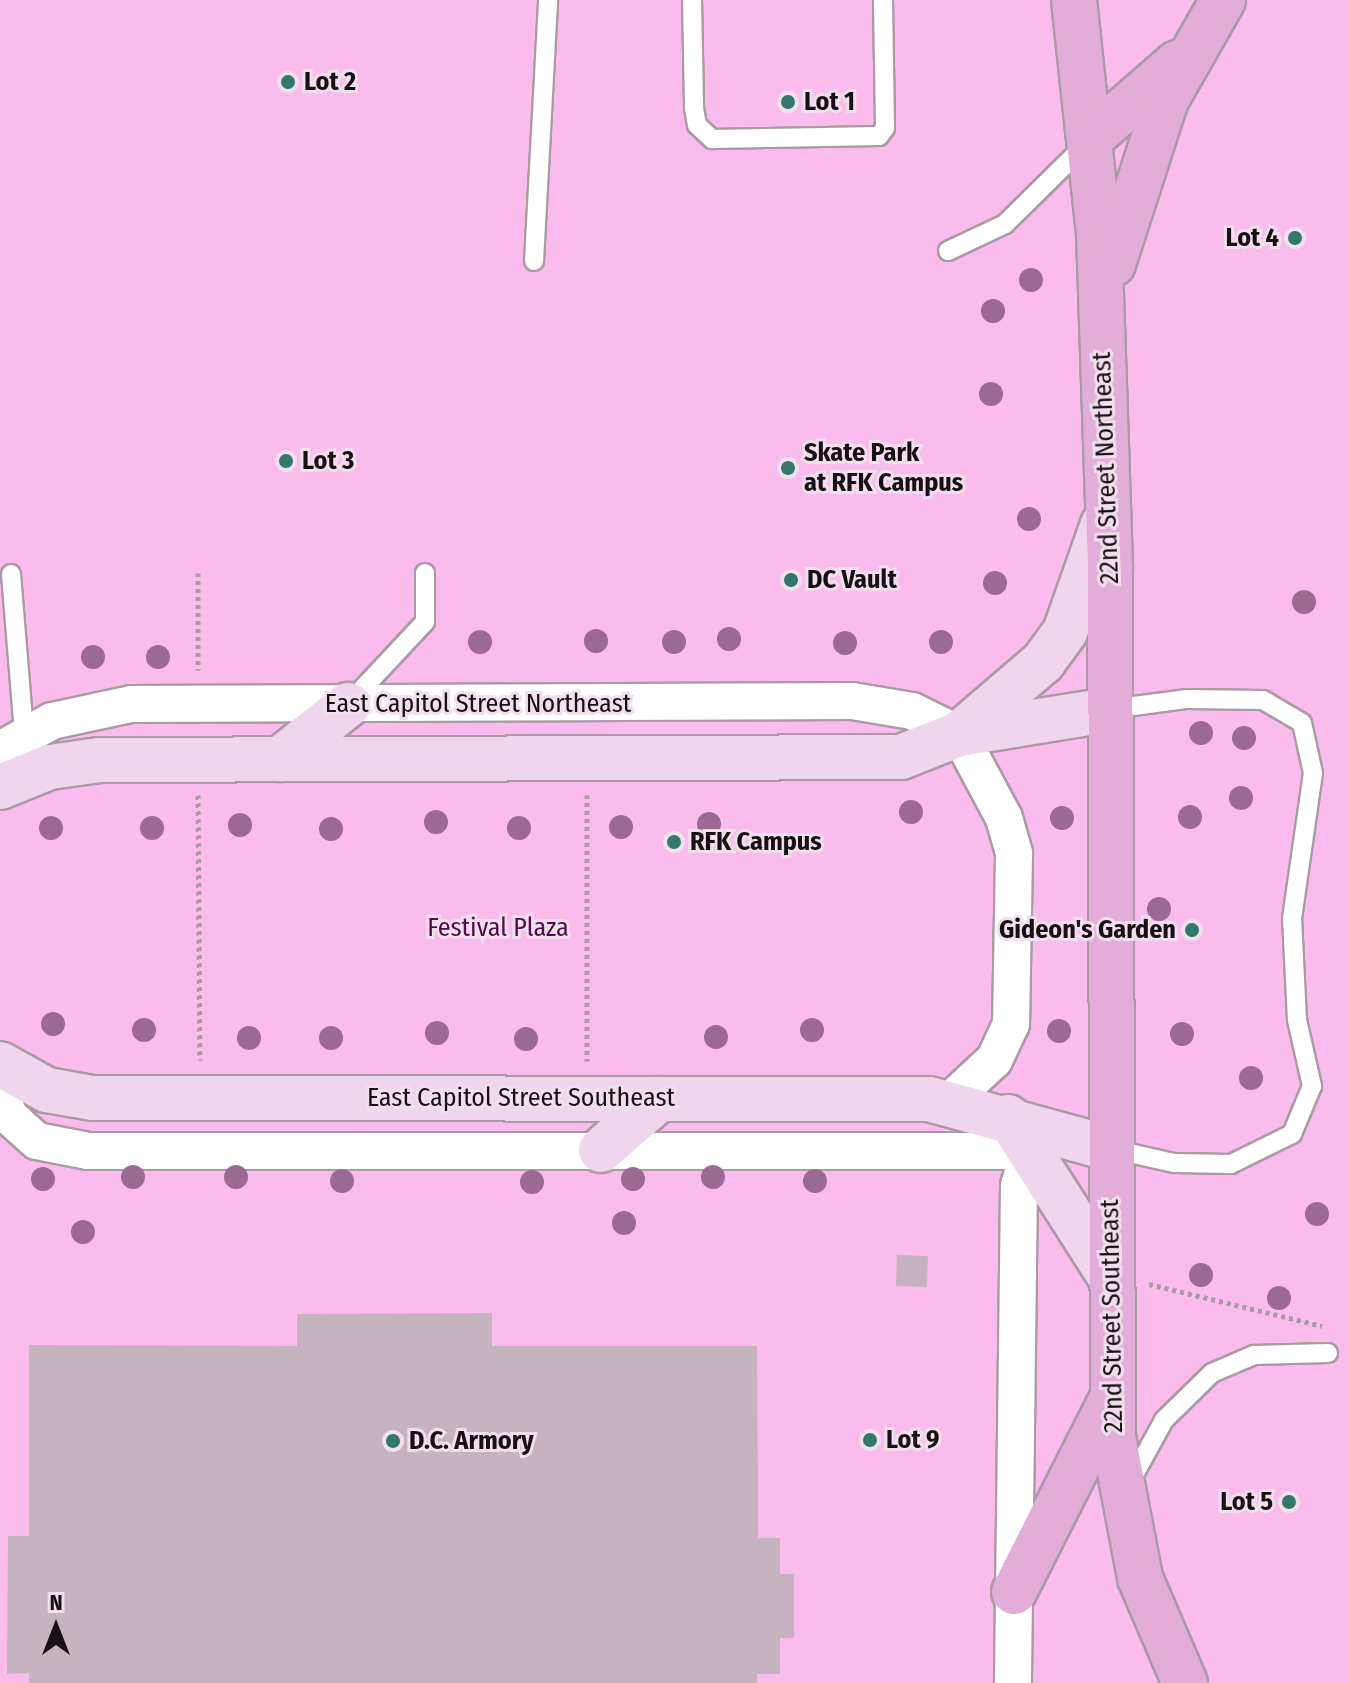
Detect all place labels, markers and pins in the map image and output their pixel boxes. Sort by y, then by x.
place label: Lot 2 [304,66,356,98]
marker: Lot 2 [279,73,297,91]
place label: Lot 1 [804,86,855,118]
marker: Lot 1 [779,93,797,111]
place label: Lot 4 [1226,222,1279,254]
marker: Lot 4 [1286,229,1304,247]
place label: Skate Park at RFK Campus [804,437,963,498]
place label: Lot 3 [302,445,354,477]
marker: Lot 3 [277,452,295,470]
marker: Skate Park at RFK Campus [779,459,797,477]
place label: DC Vault [807,564,897,596]
marker: DC Vault [782,571,800,589]
place label: RFK Campus [690,826,822,858]
marker: RFK Campus [665,833,683,851]
place label: Gideon's Garden [999,914,1176,946]
marker: Gideon's Garden [1183,921,1201,939]
place label: Lot 9 [886,1424,939,1456]
place label: D.C. Armory [409,1425,534,1457]
marker: Lot 9 [861,1431,879,1449]
marker: D.C. Armory [384,1432,402,1450]
place label: Lot 5 [1220,1486,1273,1518]
marker: Lot 5 [1280,1493,1298,1511]

